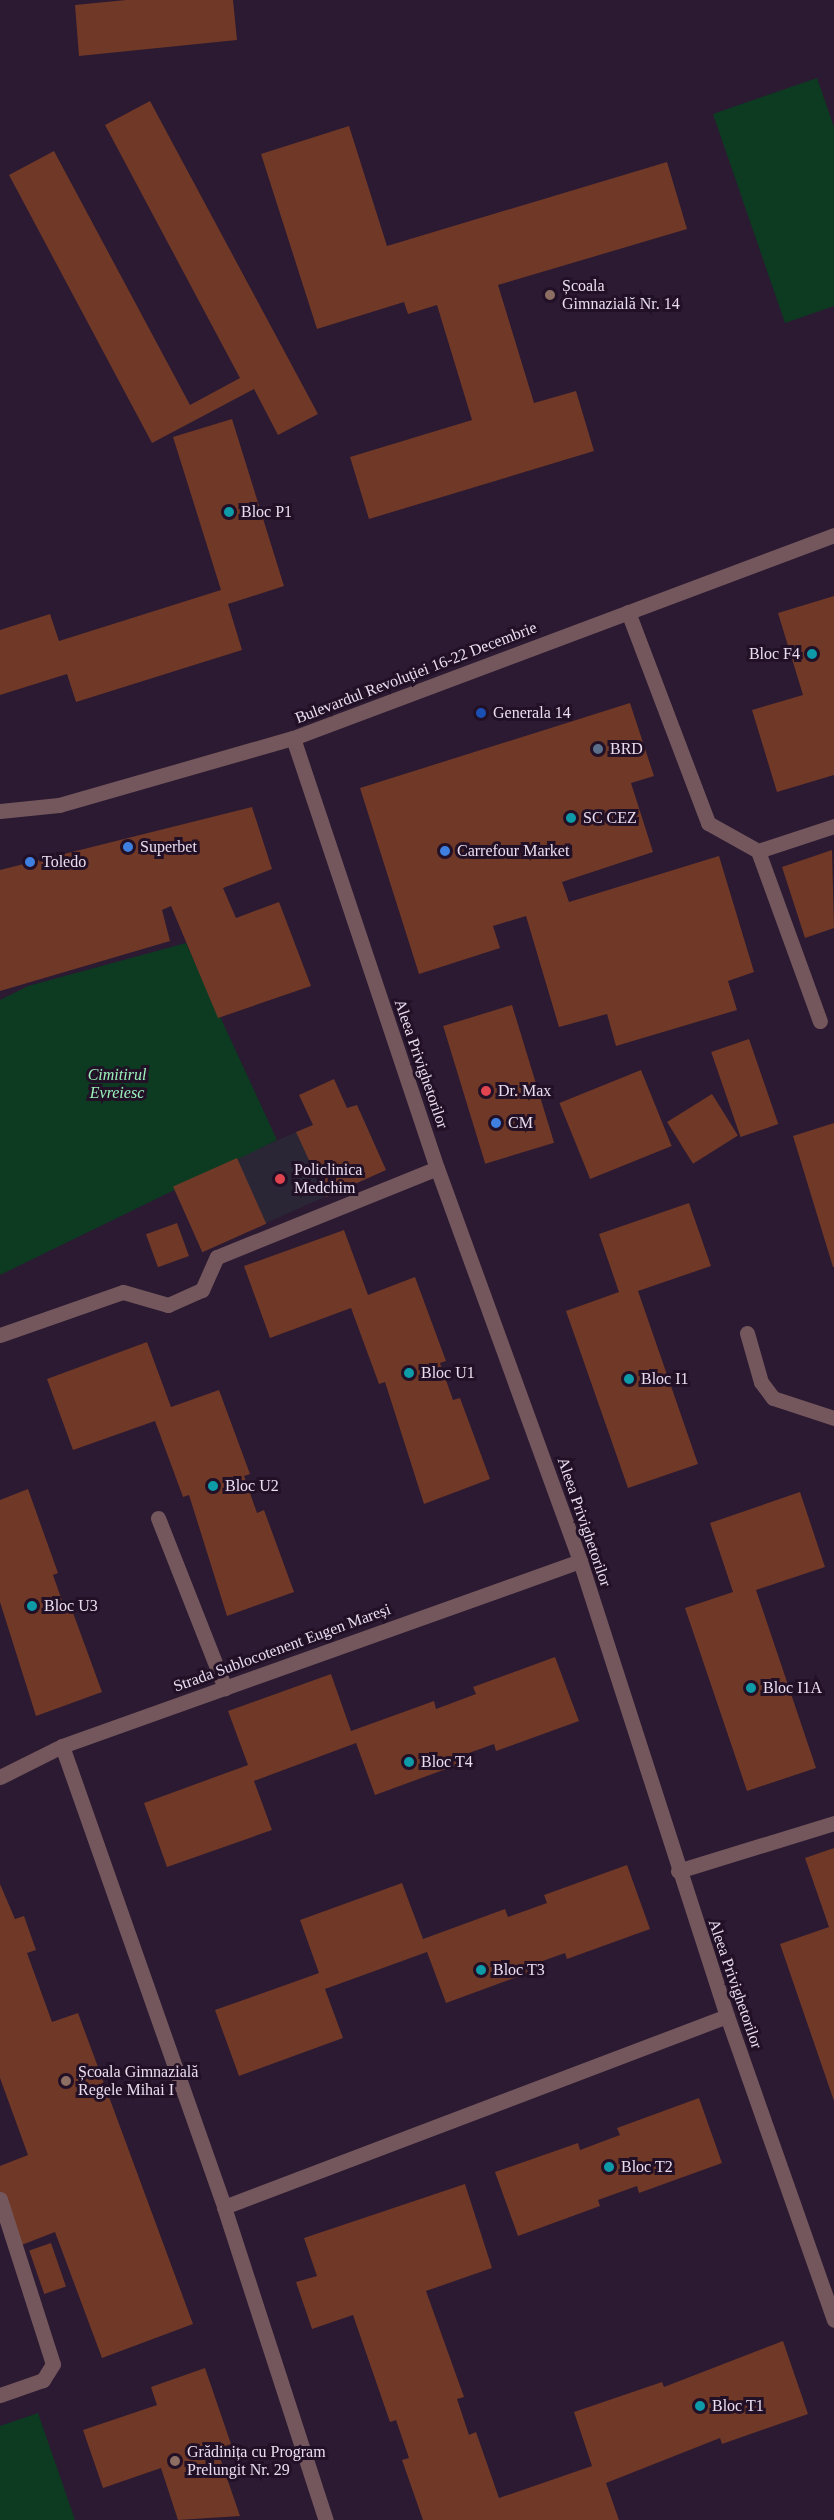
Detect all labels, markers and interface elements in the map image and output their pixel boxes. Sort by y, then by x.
place label: Școala Gimnazială Nr. 14 [562,276,680,314]
marker: Școala Gimnazială Nr. 14 [543,288,557,302]
place label: Bloc P1 [241,502,292,522]
marker: Bloc P1 [222,505,236,519]
street label: Bulevardul Revoluției 16-22 Decembrie [292,618,540,728]
place label: Bloc F4 [749,644,800,664]
marker: Bloc F4 [805,647,819,661]
place label: Generala 14 [493,703,571,723]
marker: Generala 14 [474,706,488,720]
place label: BRD [610,739,643,759]
marker: BRD [591,742,605,756]
place label: SC CEZ [583,808,637,828]
marker: SC CEZ [564,811,578,825]
place label: Superbet [140,837,197,857]
marker: Superbet [121,840,135,854]
place label: Carrefour Market [457,841,569,861]
marker: Carrefour Market [438,844,452,858]
place label: Toledo [42,852,86,872]
marker: Toledo [23,855,37,869]
street label: Aleea Privighetorilor [390,997,452,1131]
park label: Cimitirul Evreiesc [88,1065,146,1103]
place label: Dr. Max [498,1081,551,1101]
marker: Dr. Max [479,1084,493,1098]
place label: CM [508,1113,533,1133]
marker: CM [489,1116,503,1130]
place label: Policlinica Medchim [294,1160,362,1198]
marker: Policlinica Medchim [271,1170,289,1188]
place label: Bloc U1 [421,1363,475,1383]
marker: Bloc U1 [402,1366,416,1380]
place label: Bloc I1 [641,1369,689,1389]
marker: Bloc I1 [622,1372,636,1386]
street label: Aleea Privighetorilor [553,1455,615,1589]
place label: Bloc U2 [225,1476,279,1496]
marker: Bloc U2 [206,1479,220,1493]
place label: Bloc U3 [44,1596,98,1616]
marker: Bloc U3 [25,1599,39,1613]
street label: Strada Sublocotenent Eugen Mareși [171,1600,393,1696]
place label: Bloc I1A [763,1678,822,1698]
marker: Bloc I1A [744,1681,758,1695]
place label: Bloc T4 [421,1752,473,1772]
marker: Bloc T4 [402,1755,416,1769]
street label: Aleea Privighetorilor [704,1917,766,2051]
place label: Bloc T3 [493,1960,545,1980]
marker: Bloc T3 [474,1963,488,1977]
place label: Școala Gimnazială Regele Mihai I [78,2062,198,2100]
marker: Școala Gimnazială Regele Mihai I [59,2074,73,2088]
place label: Bloc T2 [621,2157,673,2177]
marker: Bloc T2 [602,2160,616,2174]
place label: Bloc T1 [712,2396,764,2416]
marker: Bloc T1 [693,2399,707,2413]
place label: Grădinița cu Program Prelungit Nr. 29 [187,2442,326,2480]
marker: Grădinița cu Program Prelungit Nr. 29 [168,2454,182,2468]

